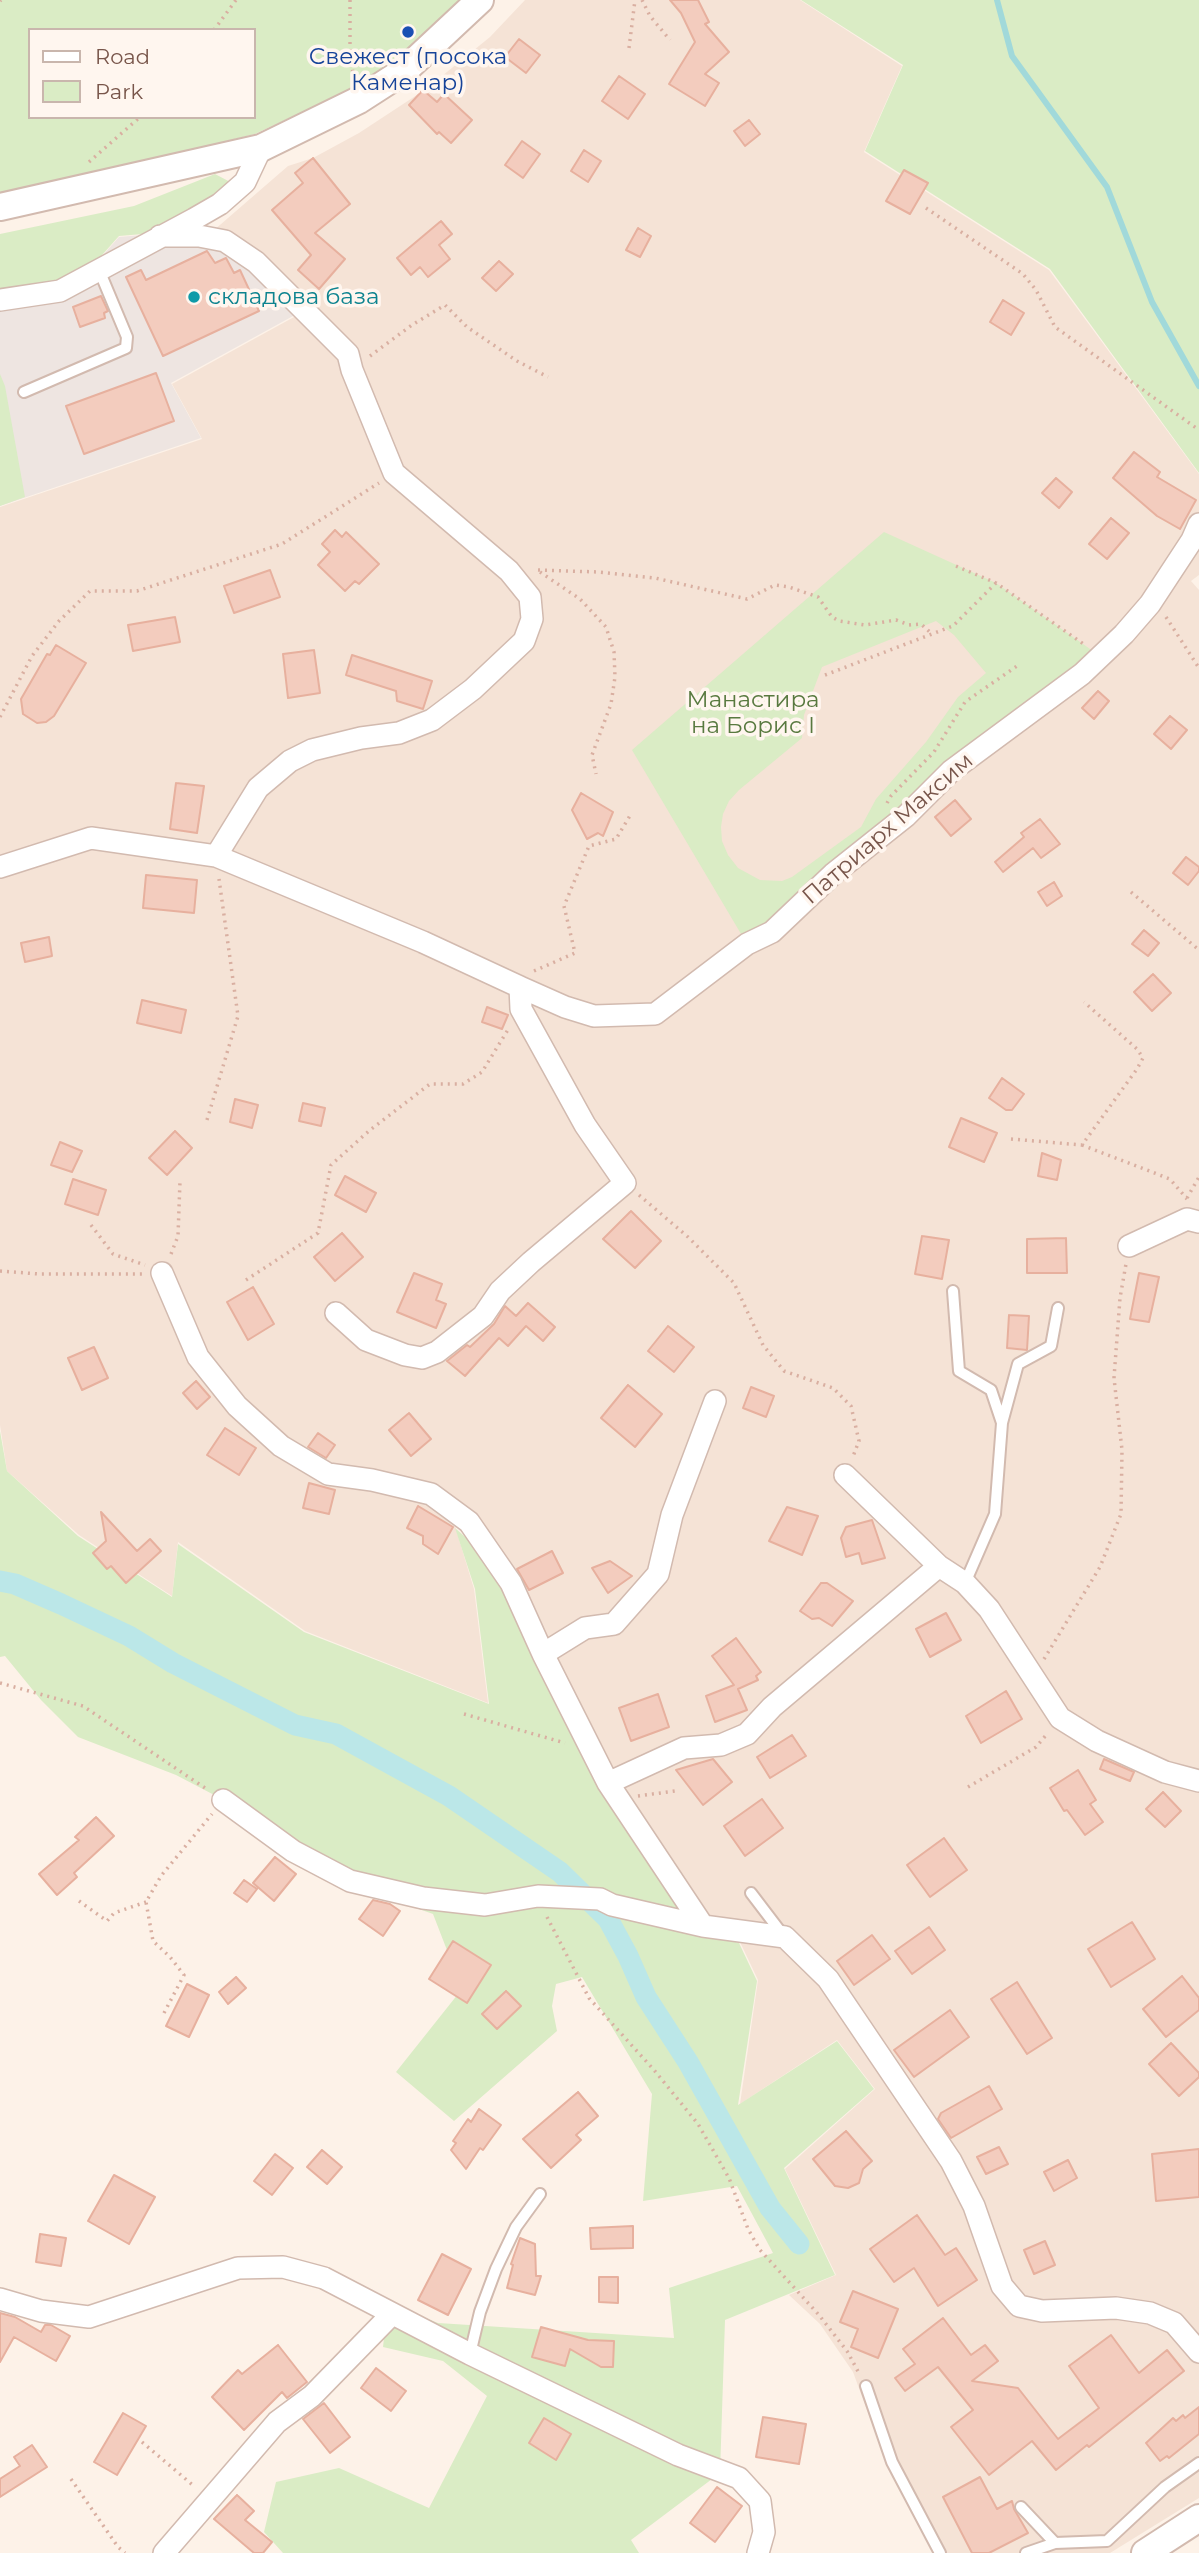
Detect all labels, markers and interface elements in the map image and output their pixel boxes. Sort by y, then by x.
marker: Свежест (посока Каменар) [400,24,416,40]
legend [28,28,256,119]
place label: Свежест (посока Каменар) [309,43,507,97]
text: Road [95,44,150,69]
text: Park [95,79,143,104]
place label: складова база [208,283,379,311]
marker: складова база [186,289,202,305]
park label: Манастира на Борис І [686,686,820,740]
street label: Патриарх Максим [797,747,979,911]

